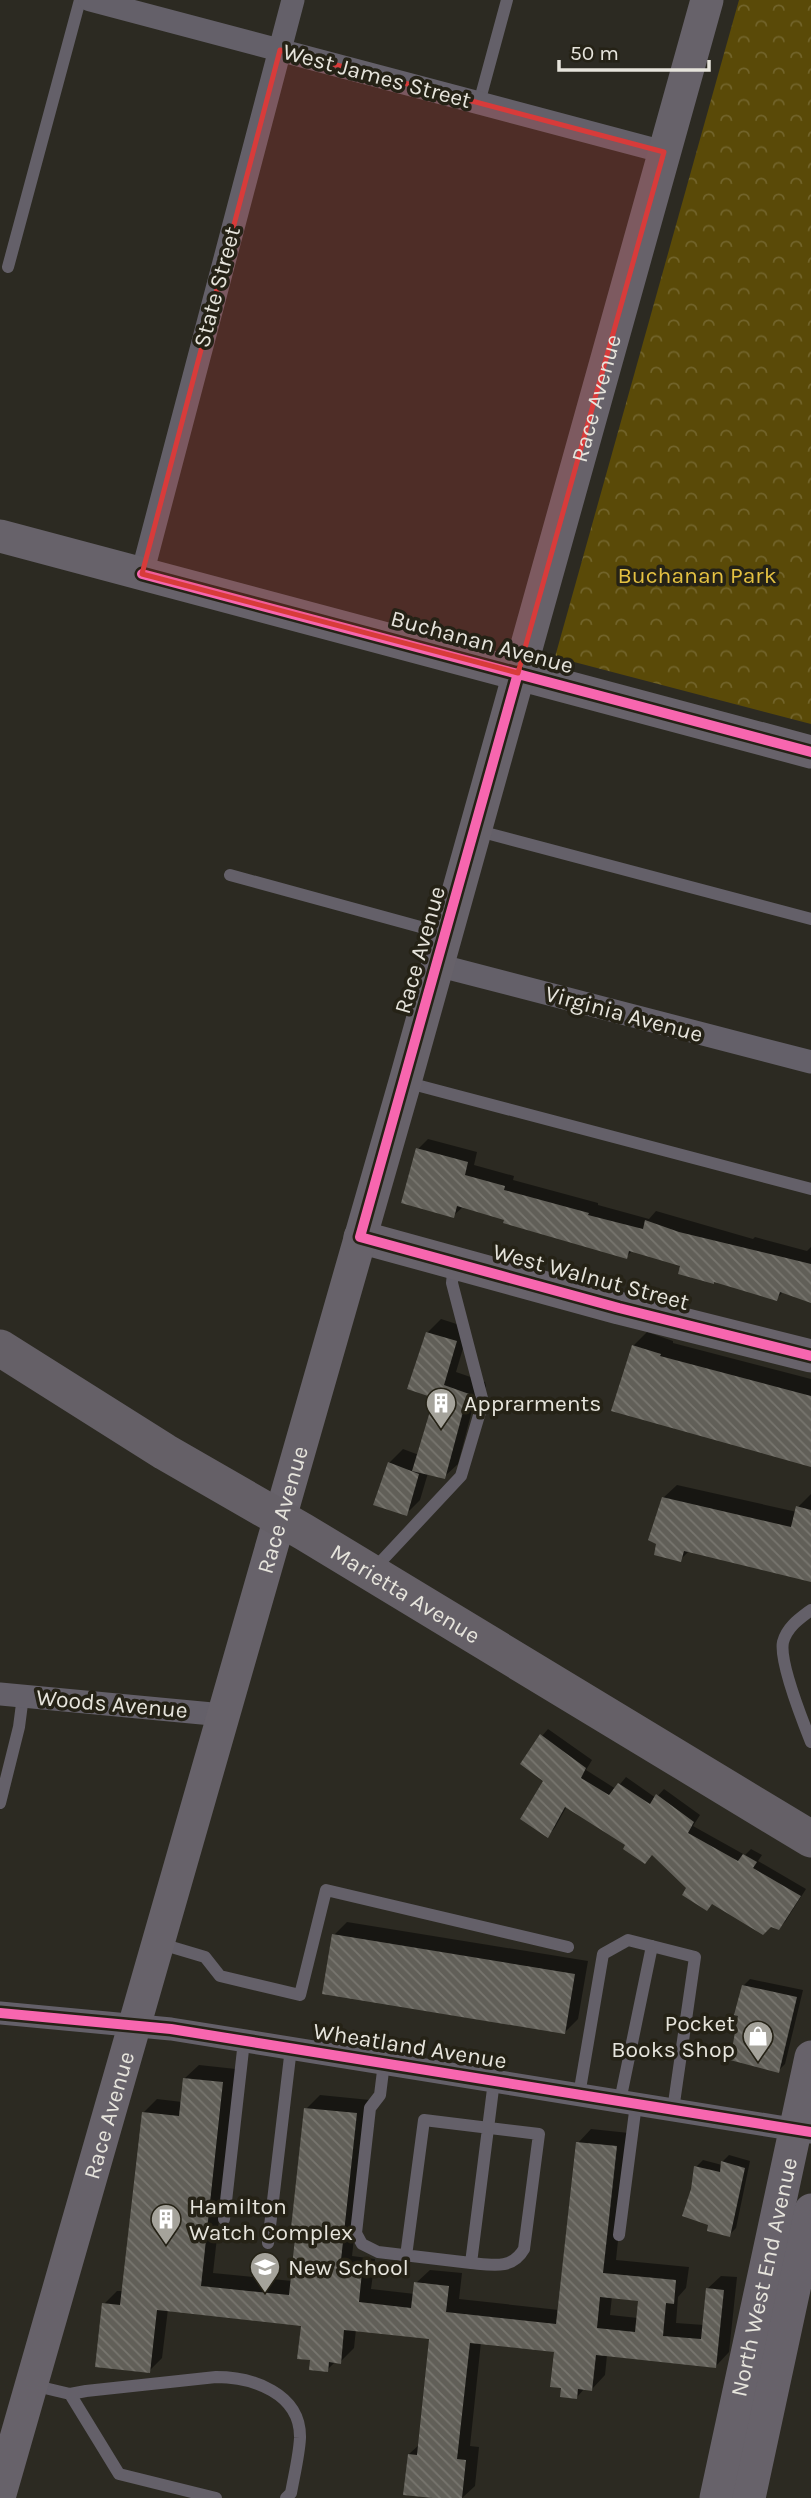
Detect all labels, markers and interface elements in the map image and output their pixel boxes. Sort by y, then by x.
scale bar [559,28,710,72]
street label: West James Street [280,38,474,114]
text: 50 m [570,41,619,65]
street label: State Street [188,223,246,351]
street label: Race Avenue [565,331,627,465]
park label: Buchanan Park [617,562,777,589]
street label: Buchanan Avenue [388,605,576,679]
street label: Race Avenue [389,883,451,1017]
street label: Virginia Avenue [542,980,706,1048]
street label: West Walnut Street [490,1238,692,1316]
building icon: Apprarments [424,1386,458,1430]
place label: Apprarments [464,1390,601,1417]
street label: Race Avenue [251,1443,313,1577]
street label: Marietta Avenue [326,1538,485,1649]
street label: Woods Avenue [35,1684,189,1724]
place label: Pocket Books Shop [611,2010,735,2063]
street label: Wheatland Avenue [311,2017,509,2075]
shop icon: Pocket Books Shop [741,2019,775,2063]
street label: Race Avenue [78,2048,140,2182]
street label: North West End Avenue [725,2155,803,2399]
place label: Hamilton Watch Complex [189,2193,353,2246]
building icon: Hamilton Watch Complex [149,2202,183,2246]
school or university icon: New School [248,2250,282,2294]
place label: New School [288,2254,409,2281]

